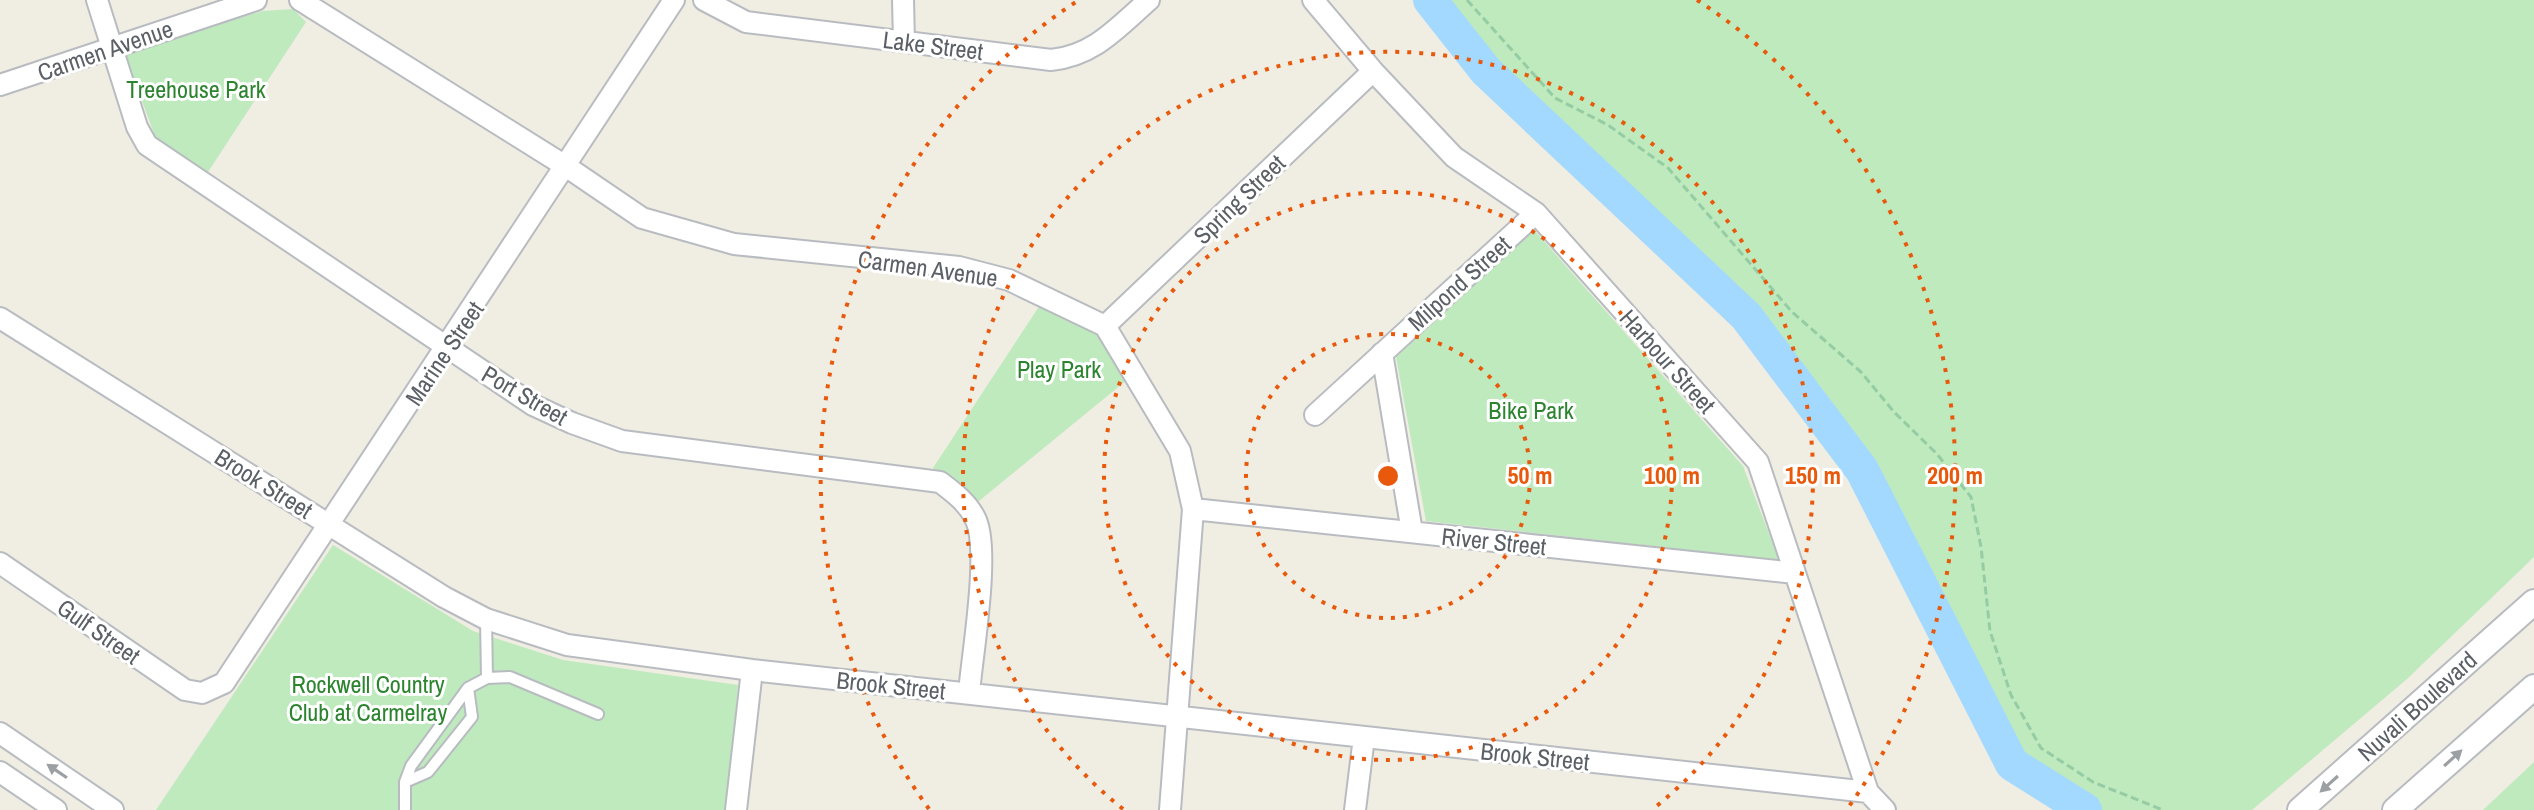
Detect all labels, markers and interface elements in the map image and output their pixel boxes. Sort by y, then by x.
street label: Carmen Avenue [33,12,177,88]
street label: Lake Street [881,23,985,67]
park label: Treehouse Park [126,73,266,105]
street label: Spring Street [1186,147,1292,251]
street label: Milpond Street [1401,228,1518,338]
street label: Carmen Avenue [856,242,1000,294]
street label: Marine Street [397,294,491,411]
street label: Harbour Street [1613,302,1723,420]
park label: Play Park [1017,353,1101,385]
street label: Port Street [476,358,574,433]
park label: Bike Park [1488,394,1574,426]
street label: Brook Street [209,440,319,526]
text: 50 m [1508,459,1552,491]
text: 100 m [1644,459,1700,491]
text: 150 m [1785,459,1841,491]
text: 200 m [1927,459,1983,491]
centre of rings [1374,462,1402,490]
street label: River Street [1440,520,1548,562]
street label: Gulf Street [51,591,147,671]
street label: Nuvali Boulevard [2351,644,2483,768]
street label: Brook Street [835,663,948,707]
park label: Rockwell Country Club at Carmelray [289,668,447,728]
street label: Brook Street [1479,734,1592,778]
one-way arrow [2444,750,2463,768]
one-way arrow [46,764,67,779]
one-way arrow [2320,775,2340,792]

